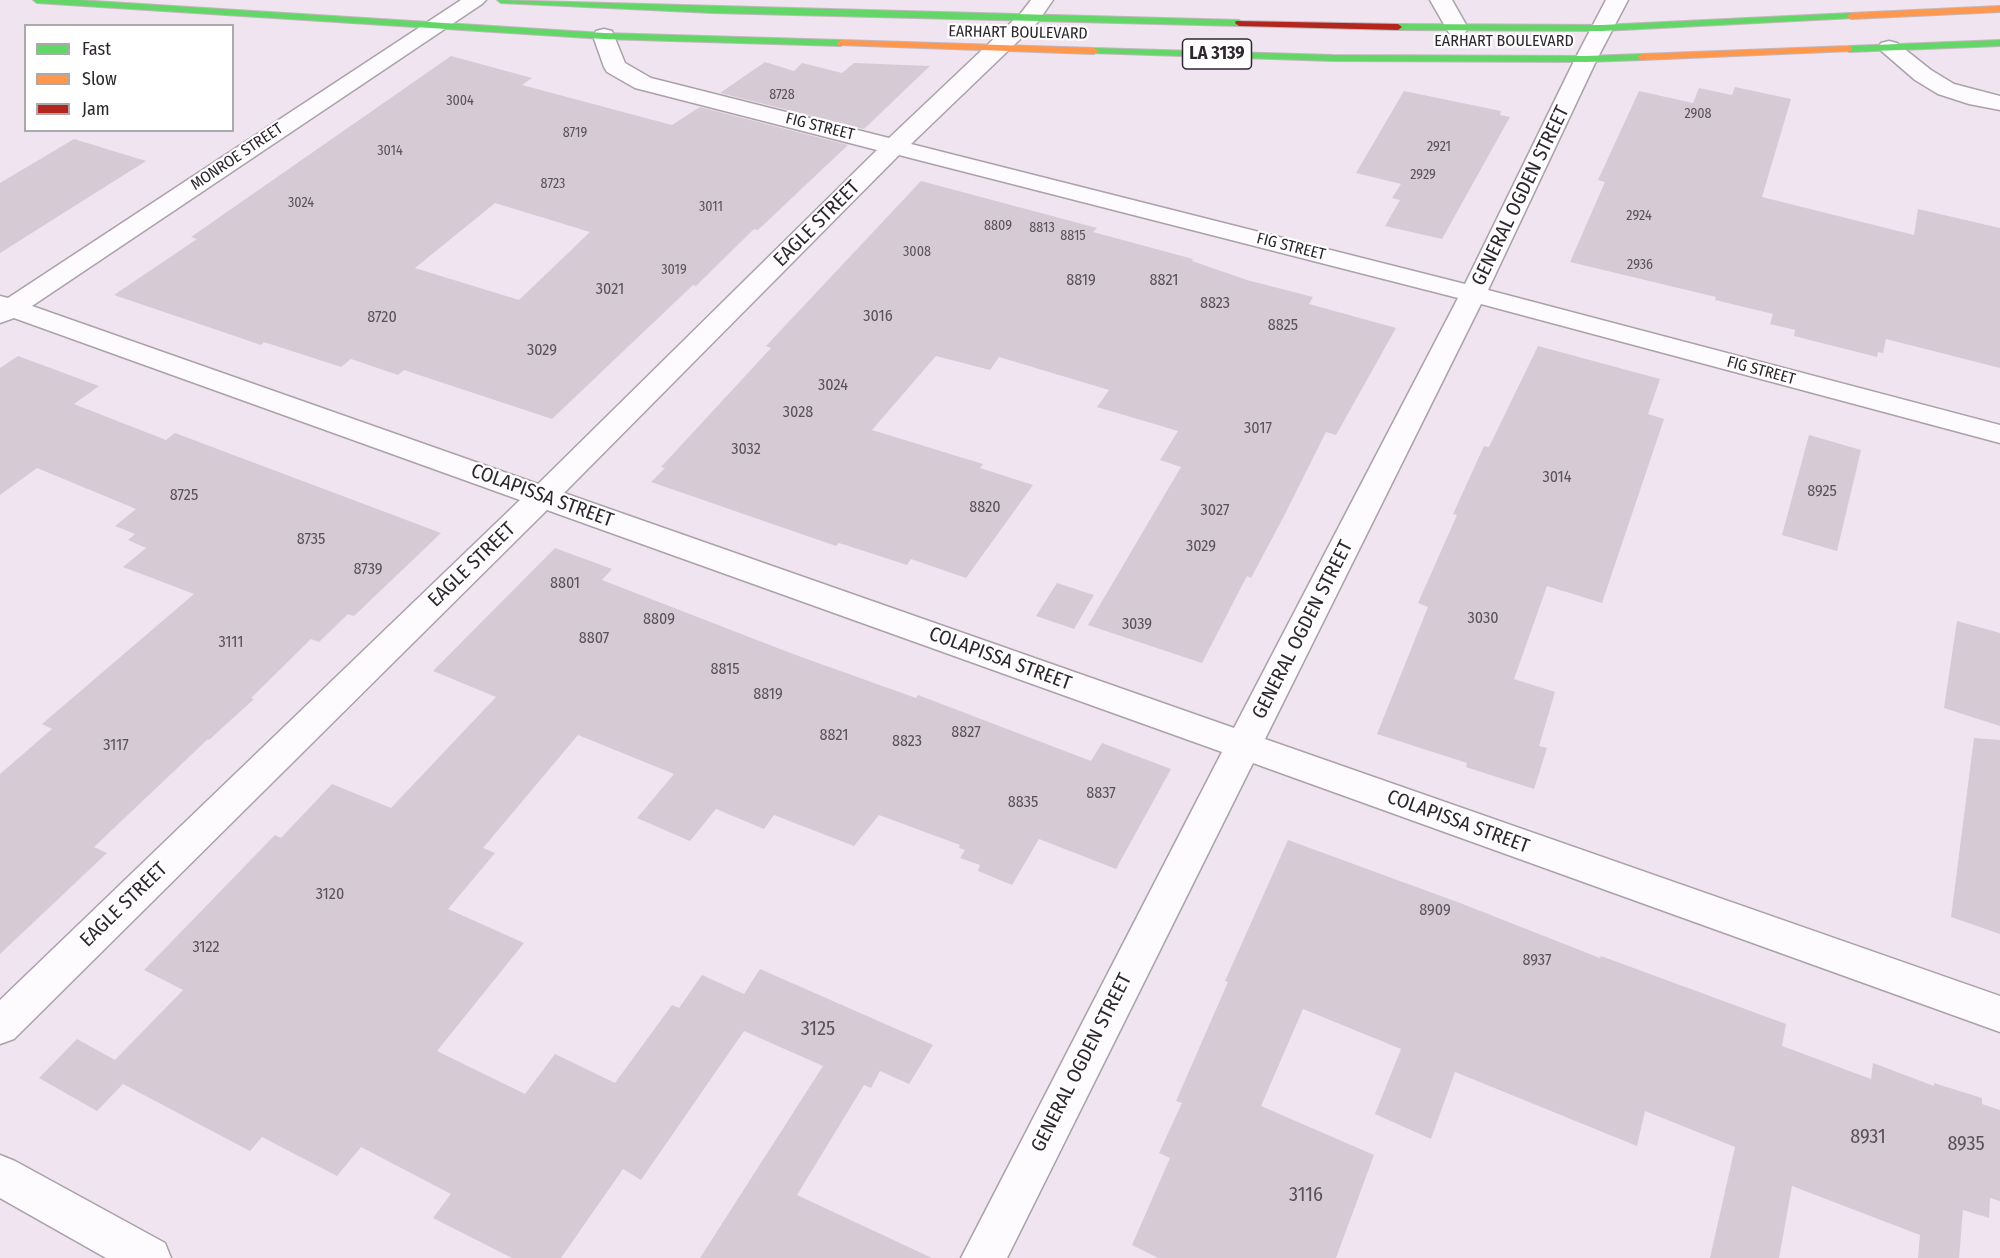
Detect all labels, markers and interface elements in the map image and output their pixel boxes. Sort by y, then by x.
street label: EARHART BOULEVARD [948,22,1088,44]
legend [24,24,234,132]
street label: EARHART BOULEVARD [1434,32,1574,52]
text: Fast [82,38,111,60]
road number: LA 3139 [1182,39,1252,69]
text: Slow [82,68,117,90]
house number: 8728 [769,87,795,103]
house number: 3004 [446,93,474,109]
text: Jam [82,98,110,120]
street label: GENERAL OGDEN STREET [1467,102,1575,290]
house number: 2908 [1684,106,1712,122]
street label: FIG STREET [784,109,856,145]
street label: MONROE STREET [187,119,287,195]
house number: 8719 [563,125,587,141]
house number: 2921 [1427,139,1451,155]
house number: 3014 [377,143,403,159]
house number: 2929 [1410,167,1436,183]
house number: 8723 [541,176,565,192]
street label: EAGLE STREET [769,176,865,272]
house number: 3024 [288,195,314,211]
house number: 3011 [699,199,723,215]
house number: 2924 [1626,208,1652,224]
house number: 8809 [984,218,1012,234]
house number: 8813 [1029,220,1055,236]
house number: 8815 [1060,228,1086,244]
street label: FIG STREET [1255,229,1327,265]
house number: 3008 [903,244,931,260]
house number: 2936 [1627,257,1653,273]
house number: 3019 [661,262,687,278]
house number: 8819 [1066,271,1096,291]
house number: 8821 [1150,271,1178,291]
house number: 3021 [596,280,624,300]
house number: 8823 [1200,294,1230,314]
house number: 3016 [863,307,893,327]
house number: 8720 [367,308,397,328]
house number: 8825 [1268,316,1298,336]
house number: 3029 [527,341,557,361]
street label: FIG STREET [1725,353,1797,389]
house number: 3024 [818,376,848,396]
house number: 3028 [783,403,813,423]
house number: 3017 [1244,419,1272,439]
house number: 3032 [731,440,761,460]
street label: COLAPISSA STREET [468,459,616,533]
house number: 3014 [1542,468,1572,488]
house number: 8925 [1807,482,1837,502]
house number: 8725 [170,486,198,506]
house number: 8820 [969,498,1001,518]
house number: 3027 [1201,501,1229,521]
street label: EAGLE STREET [423,518,521,612]
house number: 8735 [297,530,325,550]
house number: 3029 [1186,537,1216,557]
street label: GENERAL OGDEN STREET [1248,537,1358,723]
house number: 8739 [354,560,382,580]
house number: 8801 [550,574,580,594]
house number: 3030 [1468,609,1498,629]
house number: 8809 [643,610,675,630]
house number: 3039 [1122,615,1152,635]
street label: COLAPISSA STREET [926,622,1074,696]
house number: 8807 [579,629,609,649]
house number: 3111 [218,633,244,653]
house number: 8815 [710,660,740,680]
house number: 8819 [753,685,783,705]
house number: 8827 [951,723,981,743]
house number: 8821 [820,726,848,746]
house number: 8823 [892,732,922,752]
house number: 3117 [103,736,129,756]
house number: 8837 [1086,784,1116,804]
street label: COLAPISSA STREET [1384,785,1532,859]
house number: 8835 [1008,793,1038,813]
street label: EAGLE STREET [75,858,173,952]
house number: 3120 [316,885,344,905]
house number: 8909 [1419,901,1451,921]
house number: 3122 [192,938,220,958]
house number: 8937 [1523,951,1551,971]
street label: GENERAL OGDEN STREET [1027,970,1137,1156]
house number: 3125 [801,1017,835,1041]
house number: 8931 [1850,1125,1886,1149]
house number: 8935 [1947,1132,1985,1156]
house number: 3116 [1289,1183,1323,1207]

